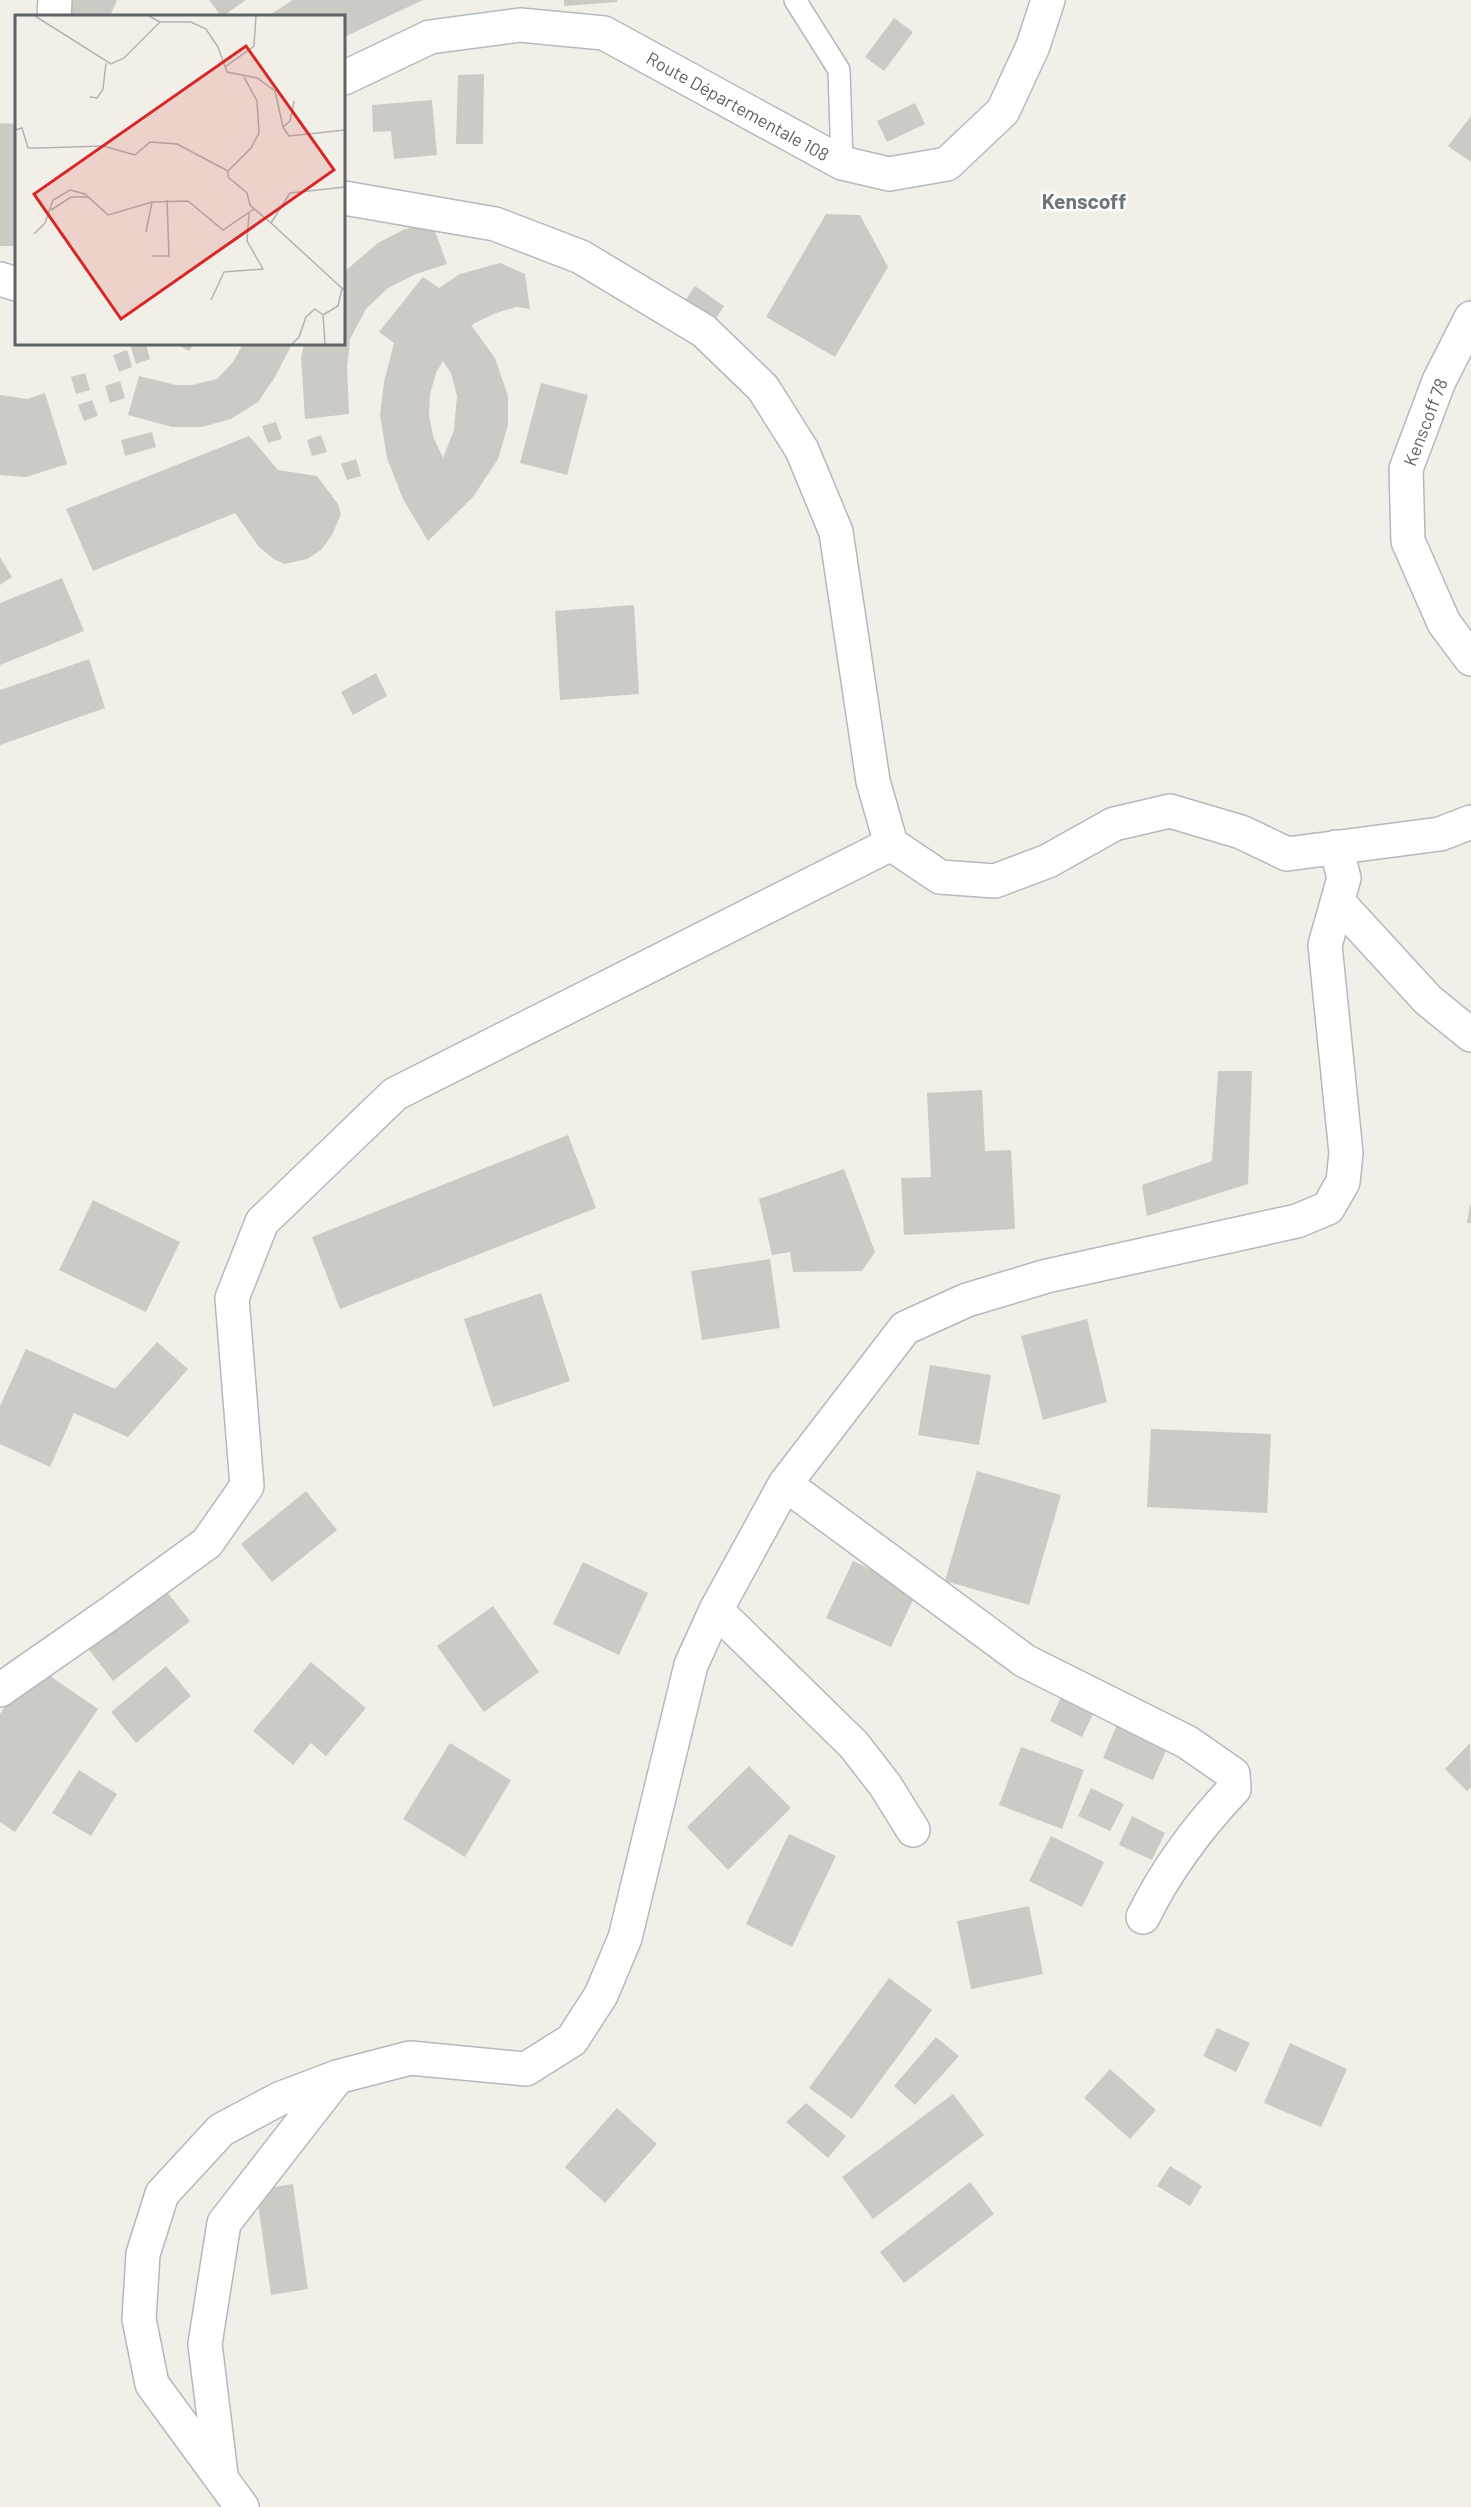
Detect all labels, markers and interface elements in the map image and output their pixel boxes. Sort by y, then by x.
inset map [15,15,345,345]
street label: Route Départementale 108 [643,47,833,165]
district label: Kenscoff [1042,188,1126,213]
street label: Kenscoff 78 [1398,375,1452,469]

